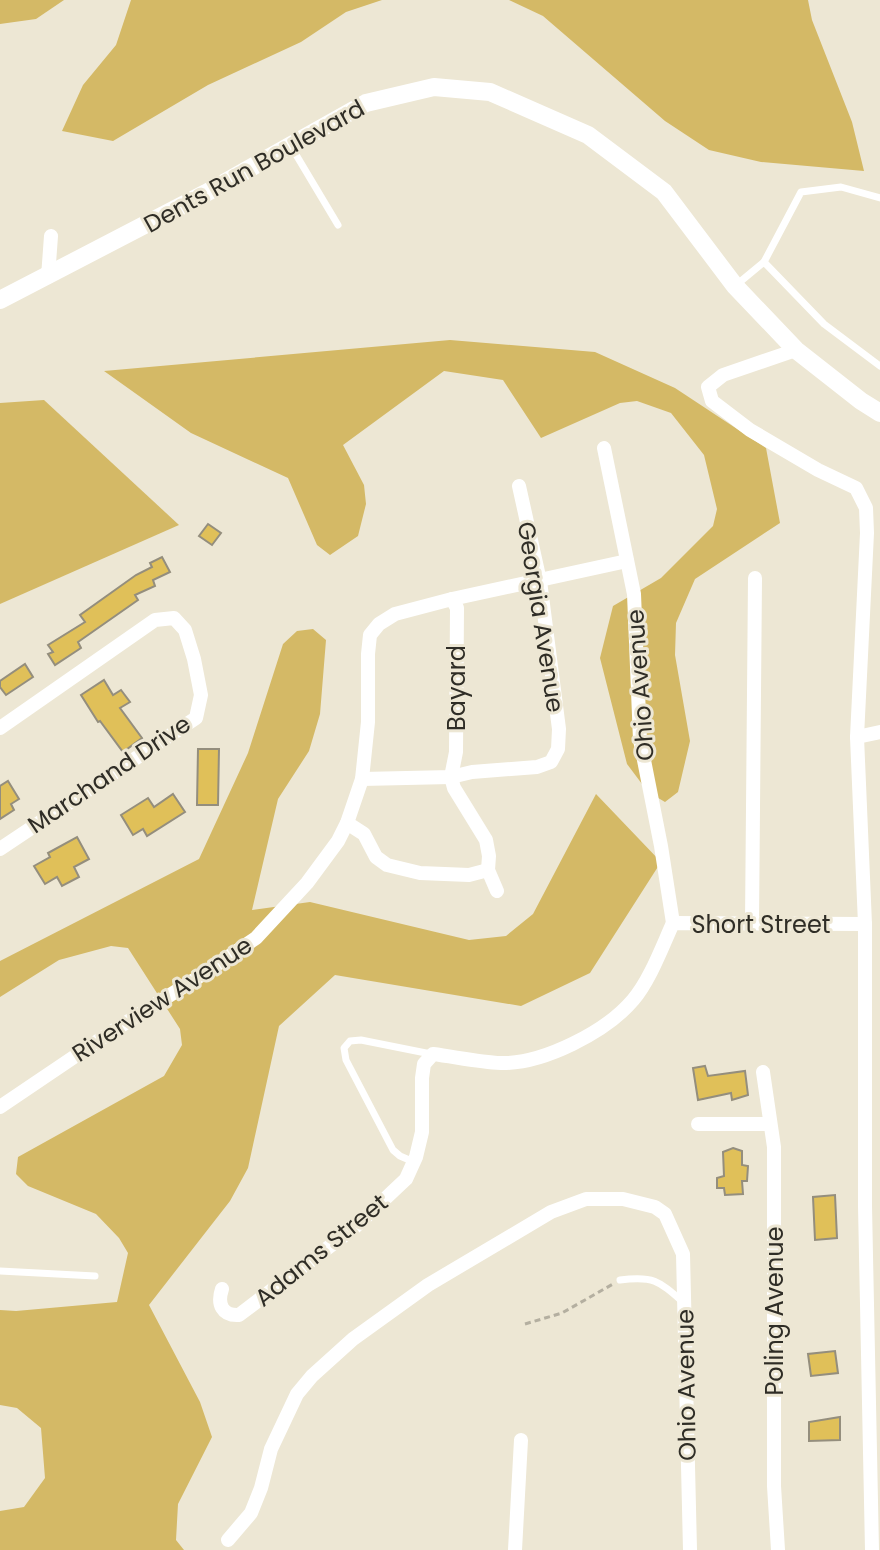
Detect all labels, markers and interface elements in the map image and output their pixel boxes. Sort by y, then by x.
street label: Dents Run Boulevard [138,92,370,240]
street label: Georgia Avenue [510,519,572,715]
street label: Ohio Avenue [618,608,662,762]
street label: Bayard [440,645,473,731]
street label: Marchand Drive [21,707,197,841]
street label: Short Street [691,908,831,941]
street label: Riverview Avenue [66,928,258,1070]
street label: Adams Street [247,1186,395,1314]
street label: Poling Avenue [758,1226,791,1396]
street label: Ohio Avenue [668,1309,704,1461]

